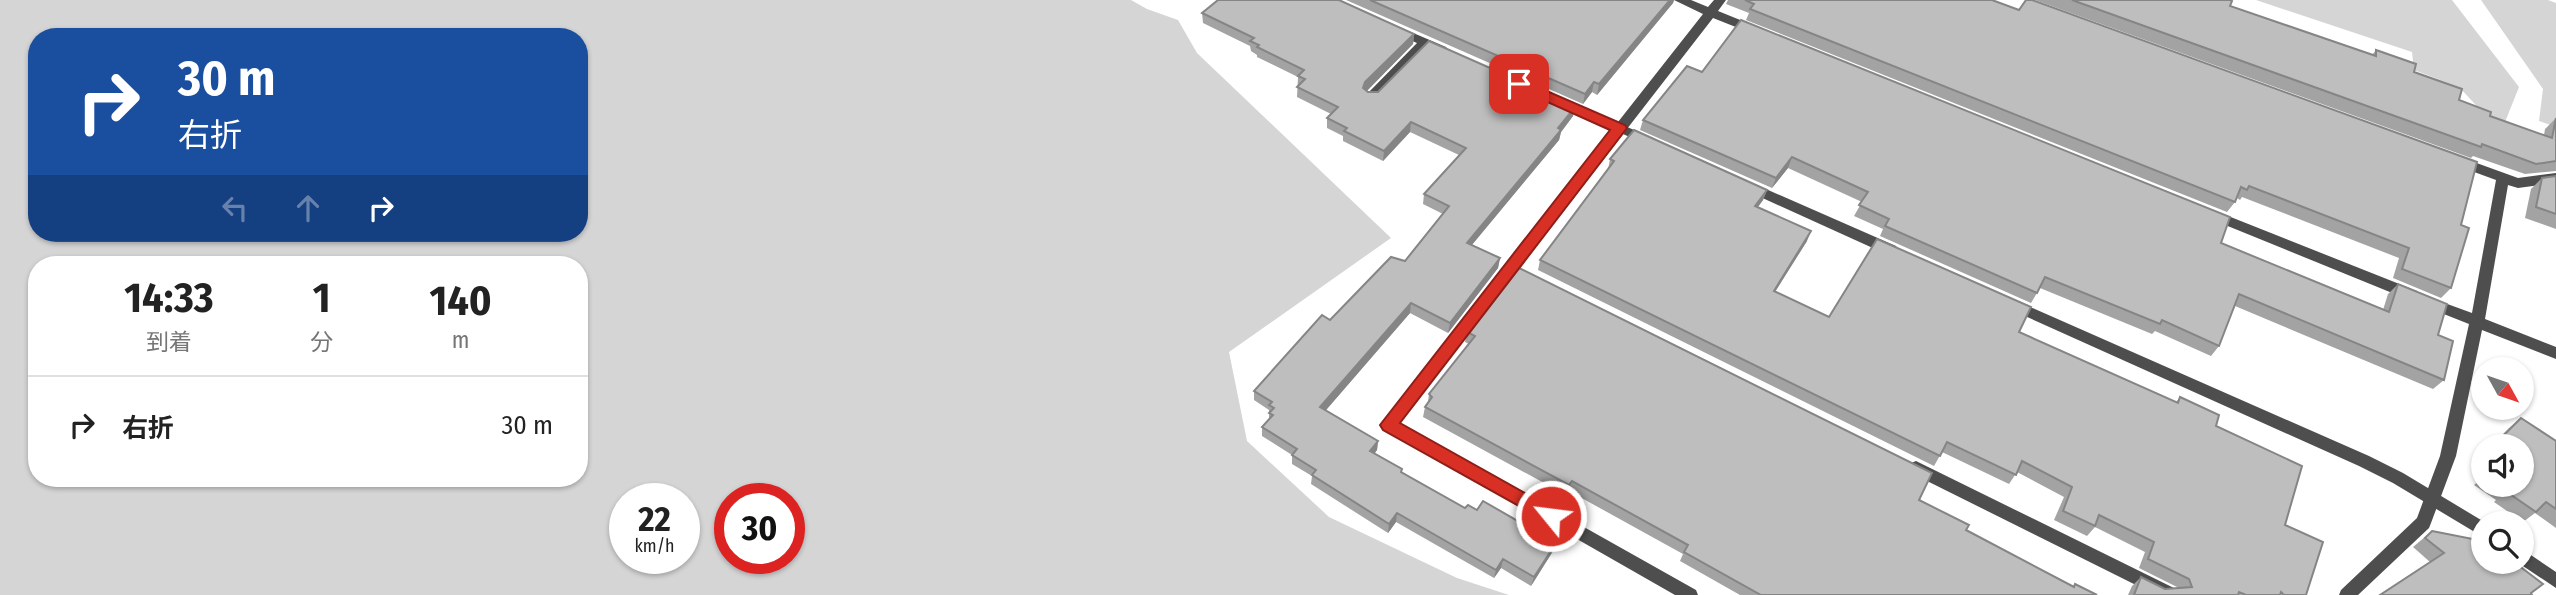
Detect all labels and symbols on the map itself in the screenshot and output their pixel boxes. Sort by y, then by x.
pin [1489,54,1549,114]
north arrow [2471,357,2534,420]
position arrow [1514,479,1588,553]
speed limit sign: 30 [714,483,805,574]

